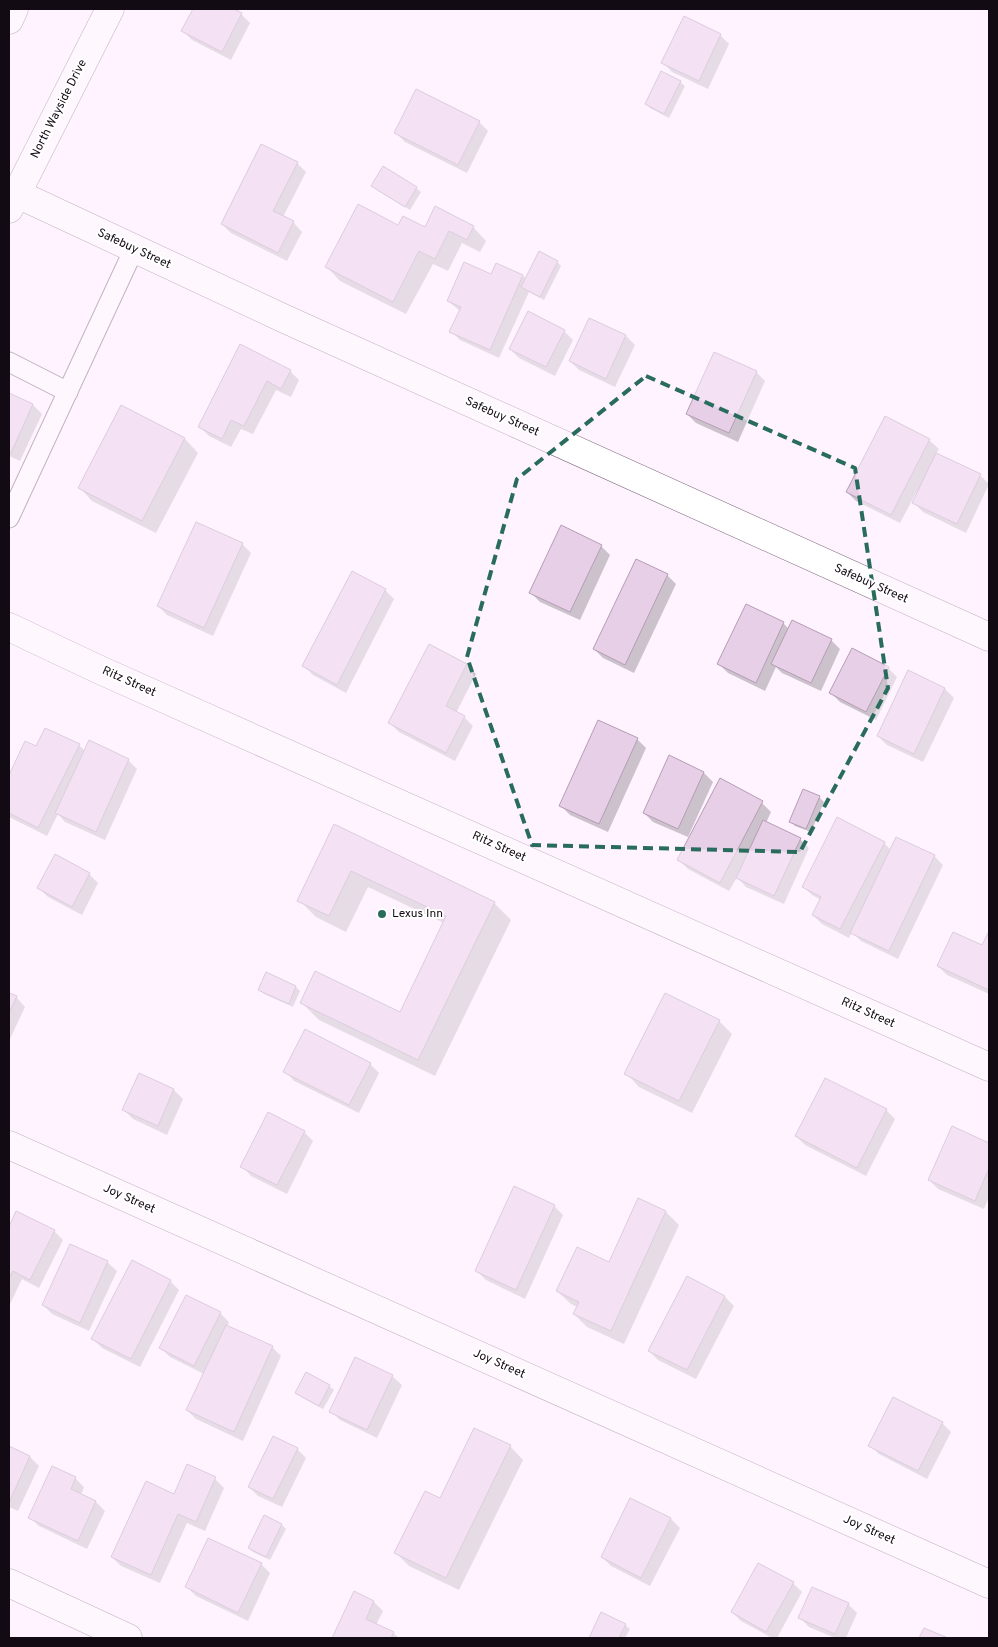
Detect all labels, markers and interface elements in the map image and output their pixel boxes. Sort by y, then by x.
street label: North Wayside Drive [27,57,91,161]
street label: Safebuy Street [95,225,173,273]
street label: Safebuy Street [462,394,542,440]
street label: Safebuy Street [831,561,911,607]
street label: Ritz Street [100,663,158,701]
street label: Ritz Street [470,828,528,866]
place label: Lexus Inn [392,906,443,922]
marker: Lexus Inn [376,908,388,920]
street label: Ritz Street [839,994,897,1032]
street label: Joy Street [100,1180,158,1218]
street label: Joy Street [470,1345,528,1383]
street label: Joy Street [840,1511,898,1549]

